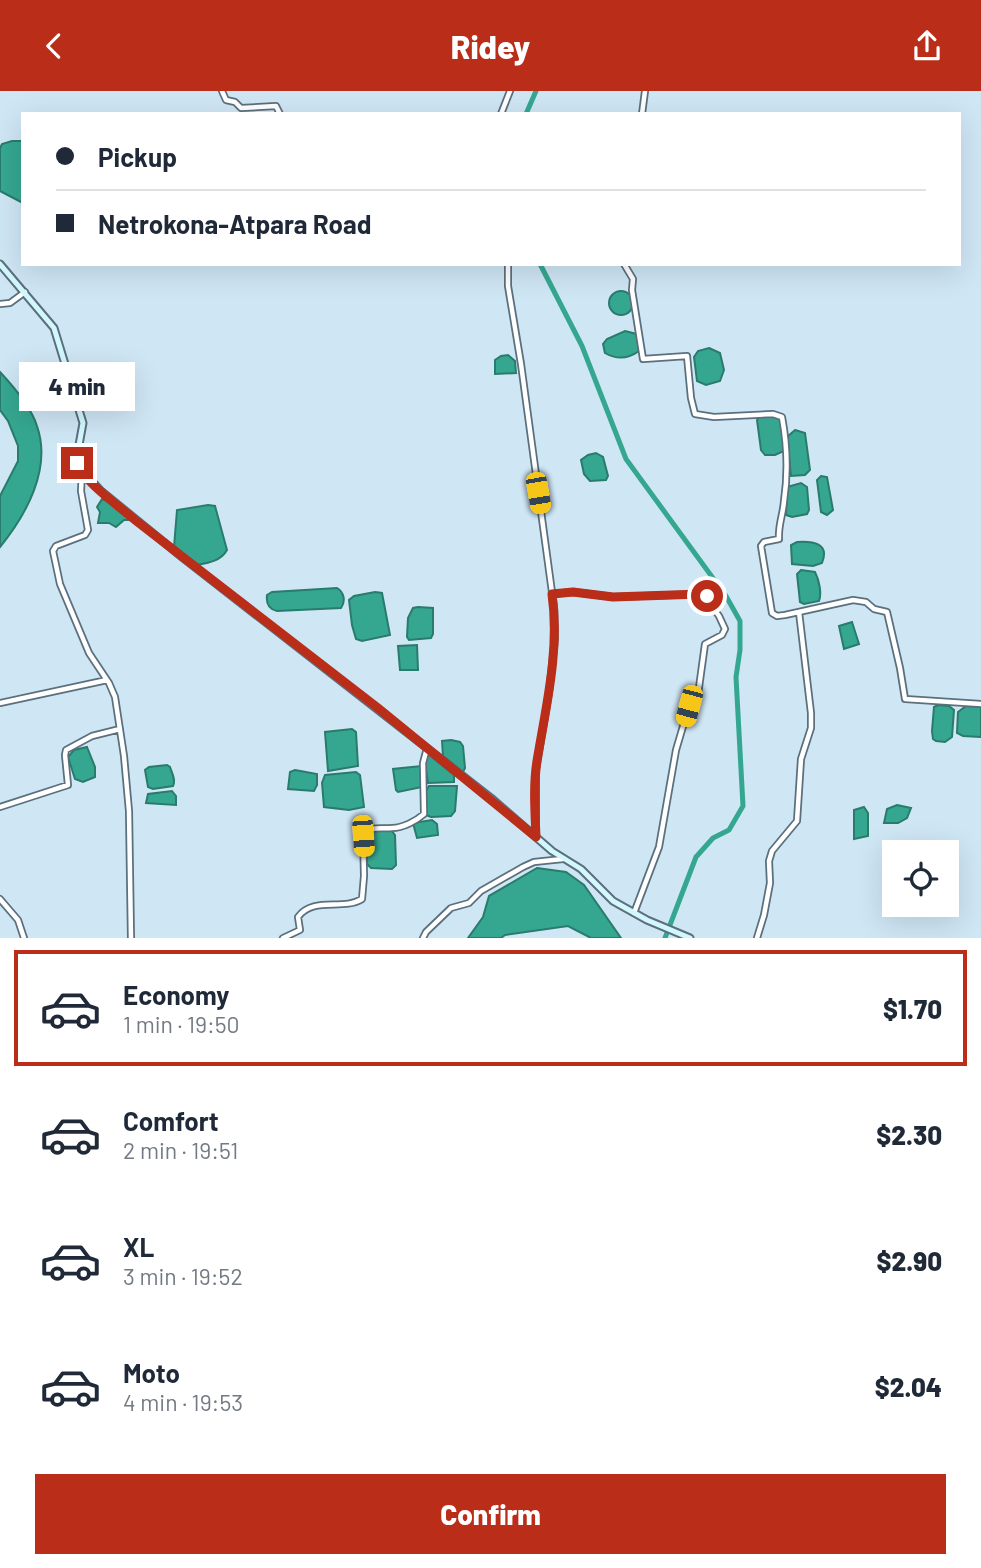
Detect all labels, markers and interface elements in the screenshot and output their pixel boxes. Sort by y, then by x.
icon: back [35,27,73,65]
text: Ridey [451,27,530,65]
icon: share [908,27,946,65]
text: Pickup [98,141,177,172]
text: Netrokona-Atpara Road [98,208,371,239]
callout: 4 min [19,361,135,411]
text: 4 min [49,372,105,400]
route end [61,447,93,479]
car [525,470,552,516]
route start [691,580,723,612]
car [674,683,705,729]
car [352,814,375,858]
map controls [882,840,959,917]
button: locate [882,840,959,917]
icon: car [39,977,102,1040]
text: Economy [123,979,229,1010]
text: $1.70 [883,993,942,1024]
text: 1 min · 19:50 [123,1010,240,1038]
icon: car [39,1103,102,1166]
text: Comfort [123,1105,219,1136]
text: $2.30 [876,1119,942,1150]
text: 2 min · 19:51 [123,1136,238,1164]
icon: car [39,1229,102,1292]
text: XL [123,1231,154,1262]
text: $2.90 [877,1245,942,1276]
text: 3 min · 19:52 [123,1262,243,1290]
icon: car [39,1355,102,1418]
text: Moto [123,1357,180,1388]
text: $2.04 [875,1371,942,1402]
text: 4 min · 19:53 [123,1388,243,1416]
button: Confirm [35,1474,946,1554]

